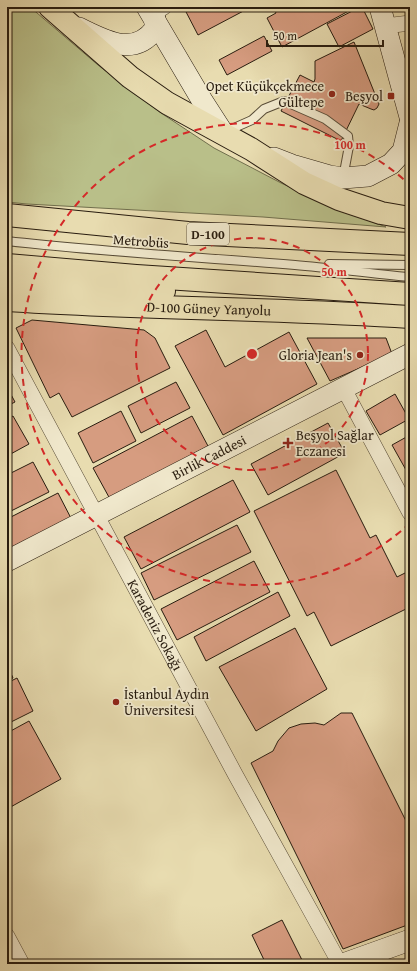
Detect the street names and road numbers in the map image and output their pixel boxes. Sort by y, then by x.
road number: D-100 [187,223,229,245]
street label: Metrobüs [112,229,170,253]
street label: D-100 Güney Yanyolu [146,297,272,320]
street label: Birlik Caddesi [168,430,250,485]
street label: Karadeniz Sokağı [123,576,188,674]

